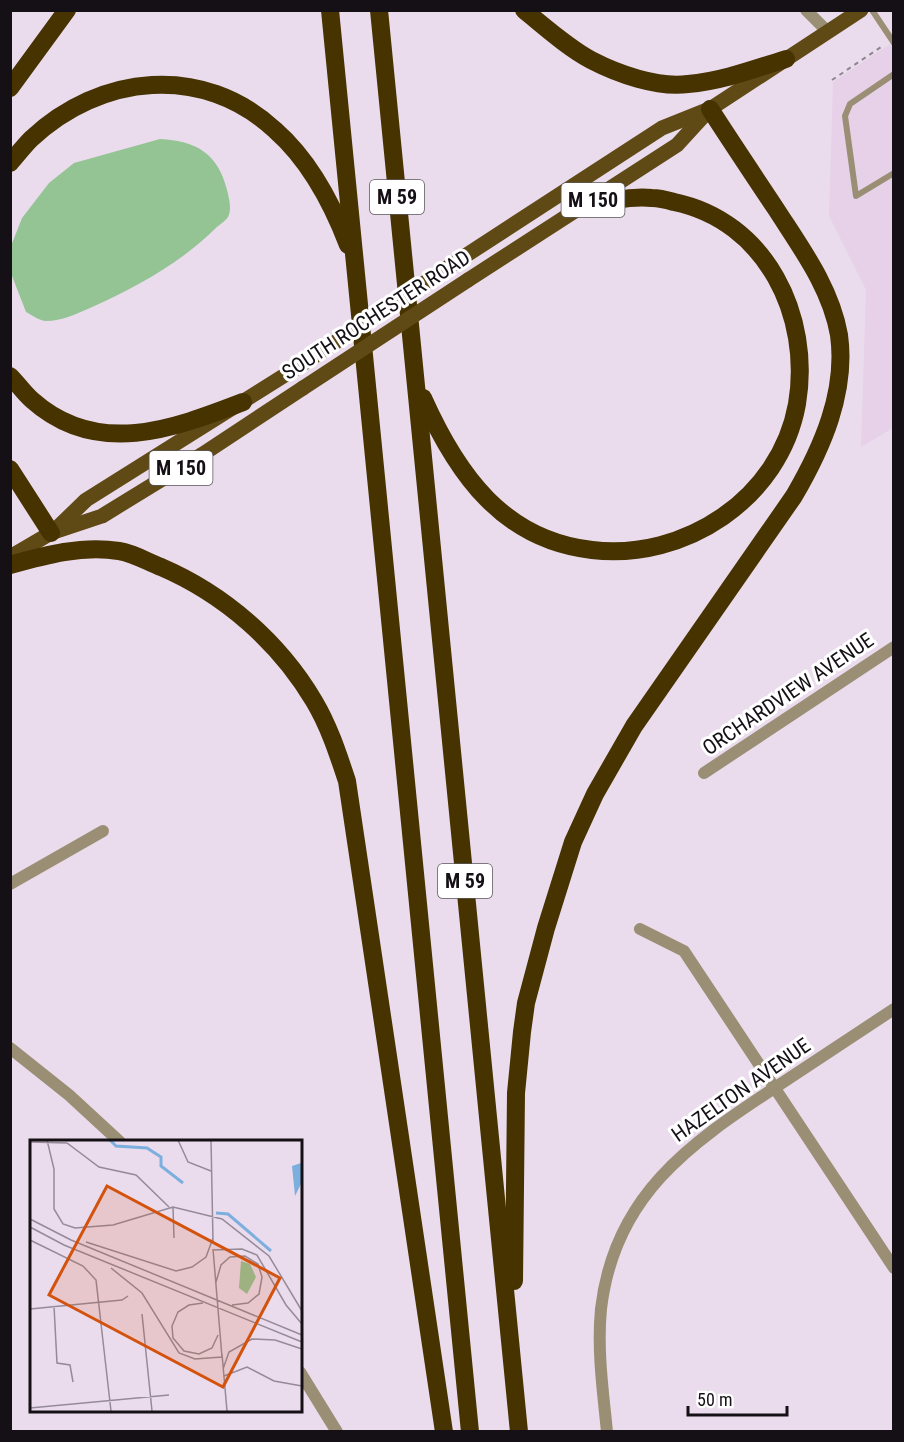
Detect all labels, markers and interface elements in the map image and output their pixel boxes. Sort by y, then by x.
road number: M 59 [370,180,424,214]
road number: M 150 [562,183,624,217]
street label: SOUTH ROCHESTER ROAD [278,245,474,385]
road number: M 150 [150,451,213,485]
street label: ORCHARDVIEW AVENUE [698,628,878,760]
road number: M 59 [438,864,492,898]
street label: HAZELTON AVENUE [667,1033,815,1147]
inset map [30,1140,302,1412]
scale bar [688,1379,787,1417]
text: 50 m [697,1389,732,1410]

